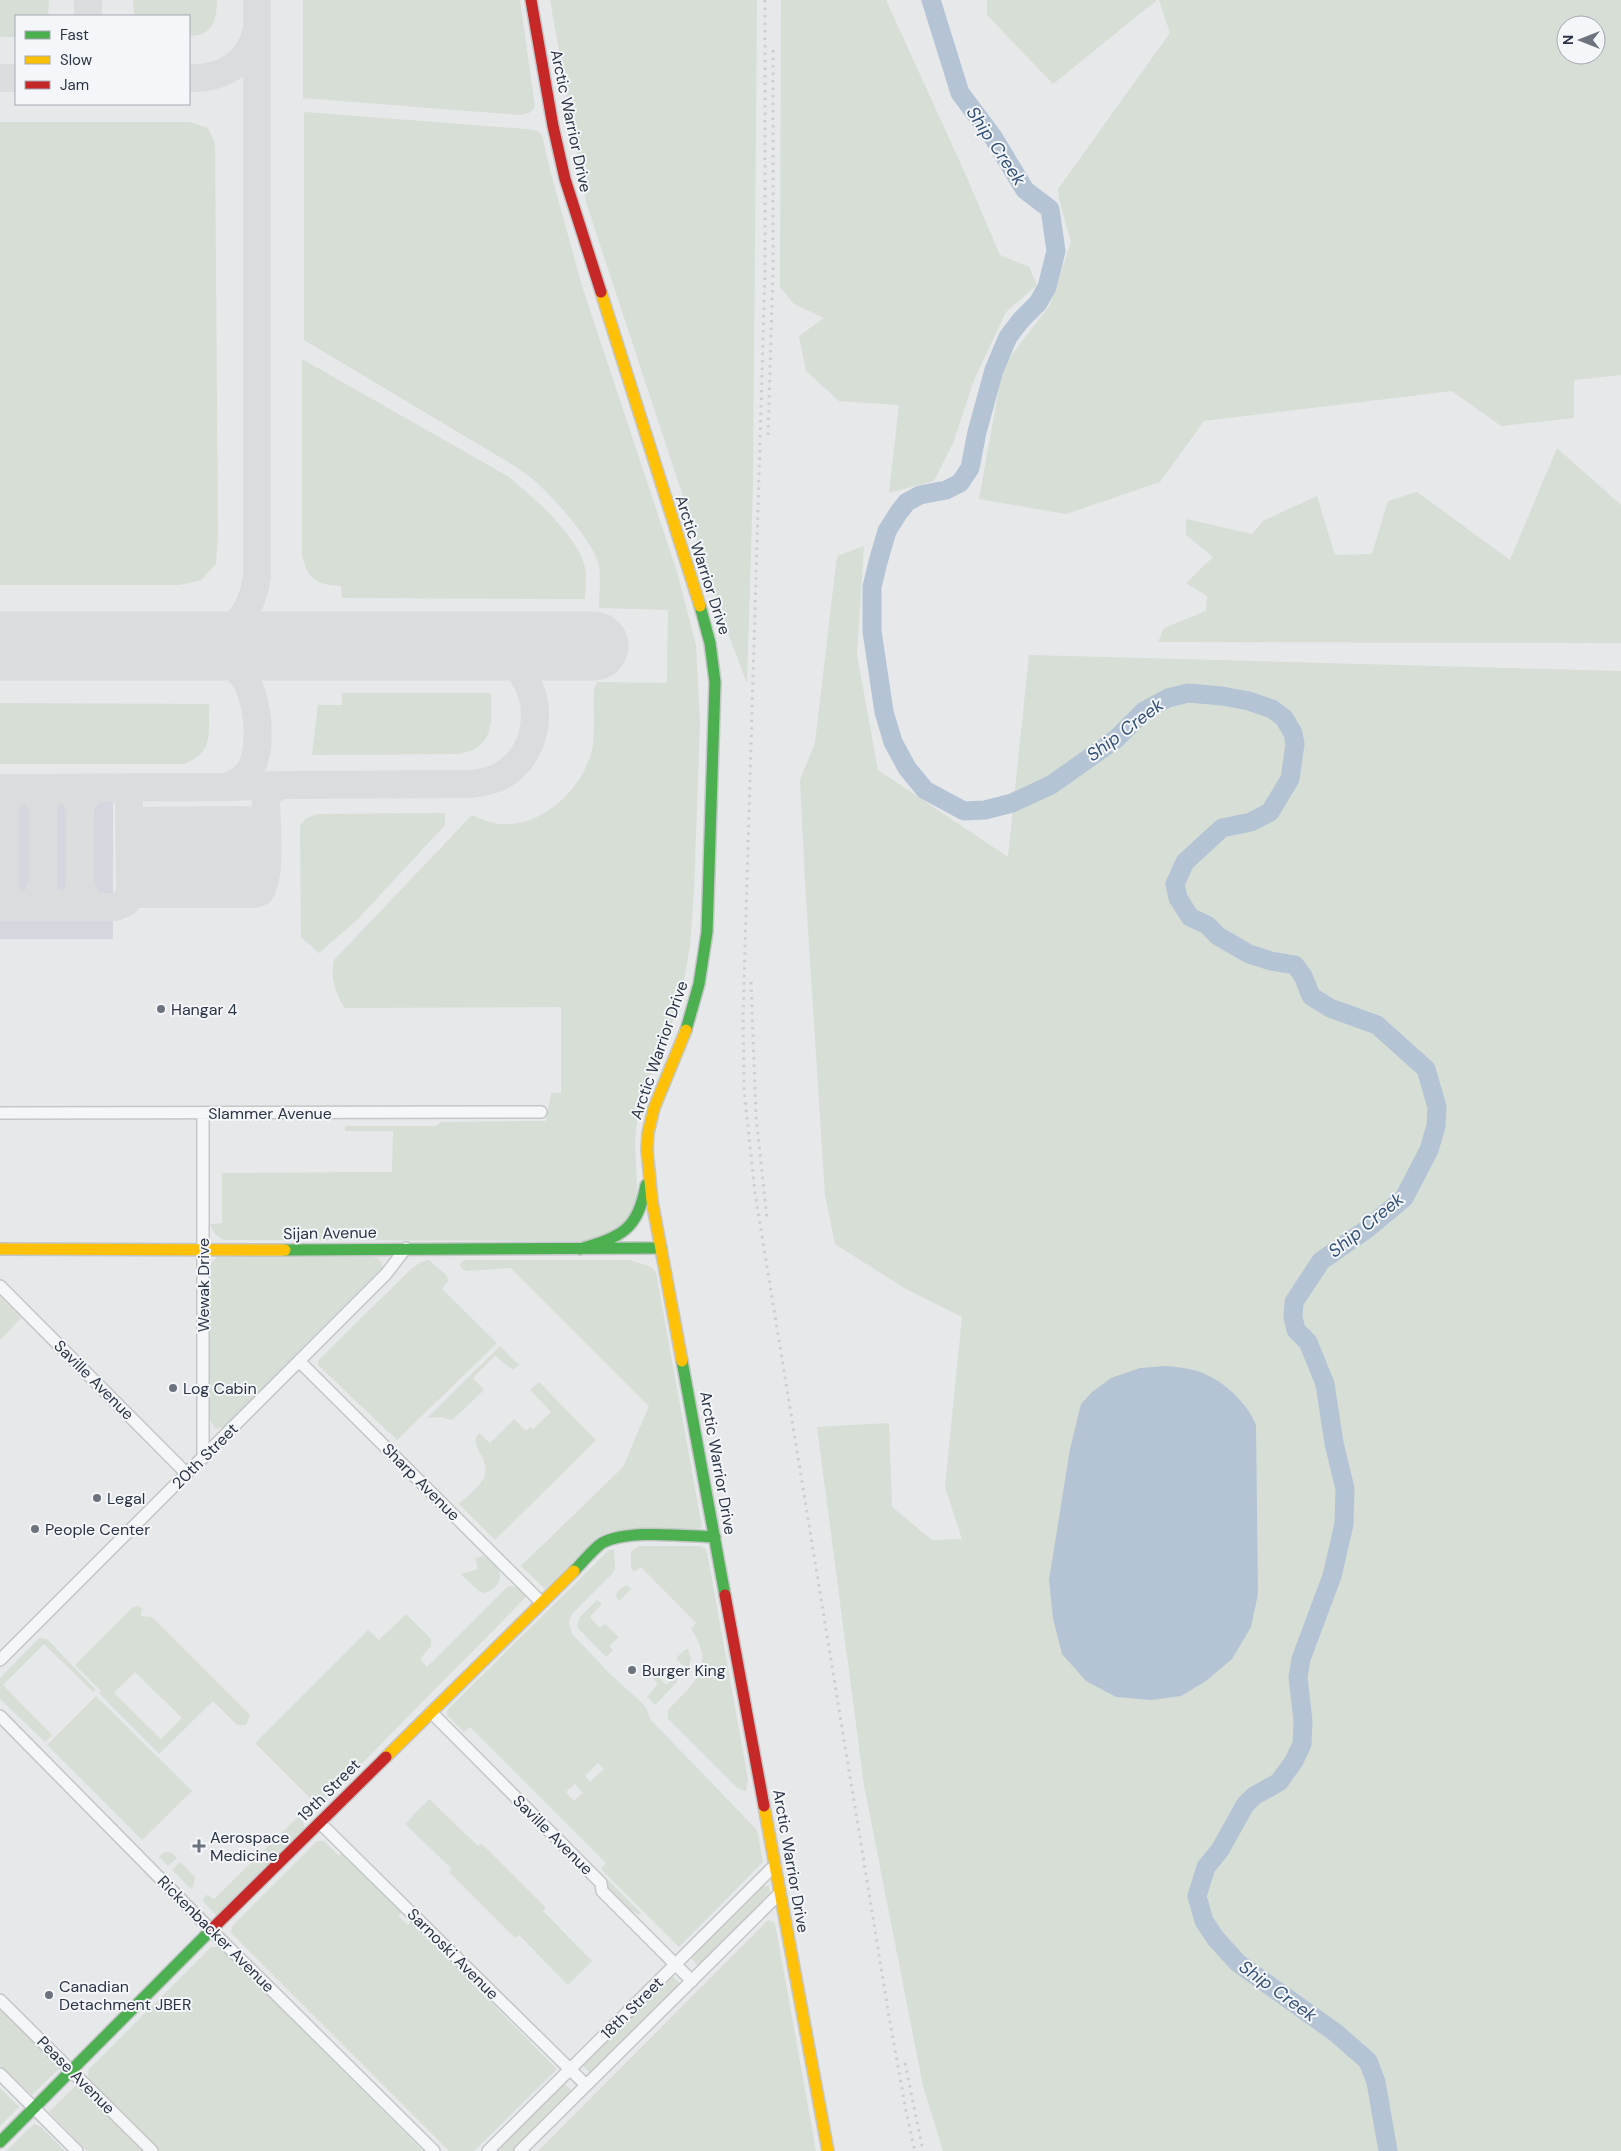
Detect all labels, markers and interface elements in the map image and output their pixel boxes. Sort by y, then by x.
legend [15,15,190,105]
north arrow [1556,15,1606,65]
text: Fast [60,25,89,45]
text: N [1559,35,1577,45]
street label: Arctic Warrior Drive [546,48,596,194]
text: Slow [60,50,93,70]
text: Jam [60,75,89,95]
water label: Ship Creek [961,102,1032,191]
street label: Arctic Warrior Drive [671,493,735,637]
water label: Ship Creek [1082,693,1169,767]
street label: Arctic Warrior Drive [625,978,693,1122]
place label: Hangar 4 [171,999,238,1020]
marker: Hangar 4 [155,1003,167,1015]
street label: Slammer Avenue [208,1103,332,1124]
water label: Ship Creek [1323,1187,1409,1263]
street label: Sijan Avenue [283,1222,377,1244]
street label: Wewak Drive [193,1238,214,1332]
street label: Saville Avenue [50,1336,138,1424]
place label: Log Cabin [183,1378,257,1399]
marker: Log Cabin [167,1382,179,1394]
street label: Arctic Warrior Drive [695,1390,741,1536]
street label: 20th Street [167,1418,243,1494]
street label: Sharp Avenue [378,1439,464,1525]
place label: Legal [107,1488,145,1509]
marker: Legal [91,1492,103,1504]
place label: People Center [45,1519,150,1540]
marker: People Center [29,1523,41,1535]
place label: Burger King [642,1660,726,1681]
marker: Burger King [626,1664,638,1676]
street label: 19th Street [293,1754,365,1826]
street label: Arctic Warrior Drive [768,1788,814,1934]
street label: Saville Avenue [509,1791,597,1879]
place label: Aerospace Medicine [210,1827,289,1866]
marker: Aerospace Medicine [192,1839,206,1853]
street label: Rickenbacker Avenue [153,1871,279,1997]
street label: Sarnoski Avenue [403,1904,503,2004]
water label: Ship Creek [1234,1955,1322,2028]
street label: 18th Street [596,1972,668,2044]
place label: Canadian Detachment JBER [59,1976,191,2015]
marker: Canadian Detachment JBER [43,1989,55,2001]
street label: Pease Avenue [32,2031,120,2119]

